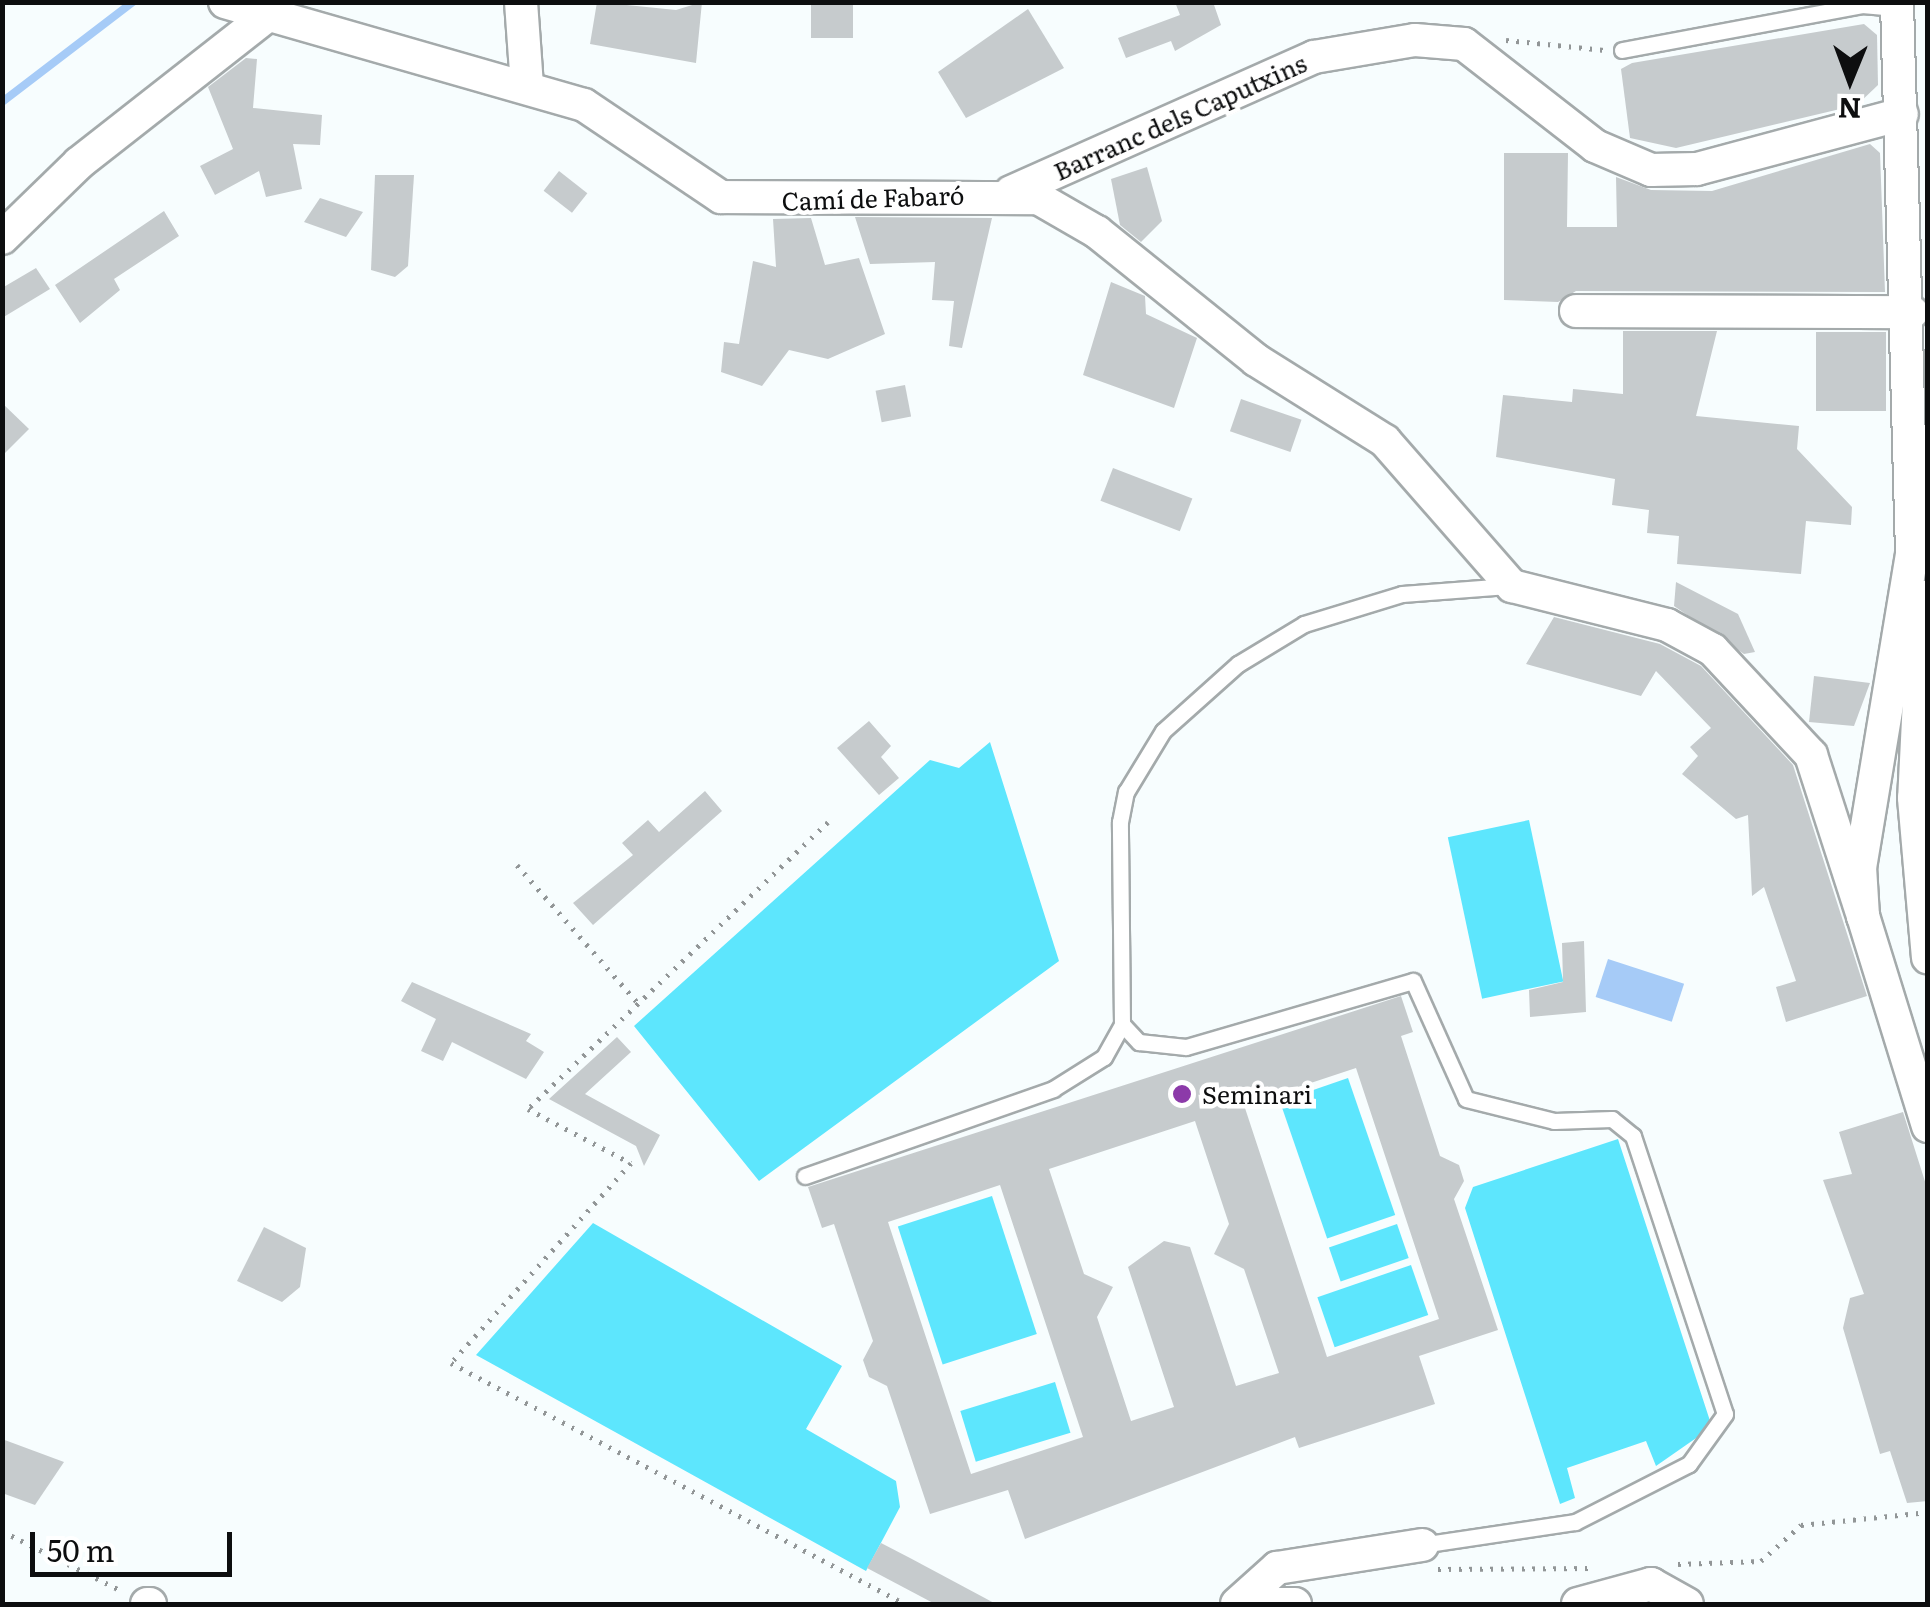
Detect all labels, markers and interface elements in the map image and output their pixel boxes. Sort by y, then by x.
north arrow [1800,30,1900,130]
street label: Barranc dels Caputxins [1049,48,1311,186]
text: N [1837,89,1862,131]
street label: Camí de Fabaró [781,180,965,216]
place label: Seminari [1202,1079,1312,1109]
marker: Seminari [1171,1083,1193,1105]
scale bar [35,1512,238,1574]
text: 50 m [47,1527,115,1571]

